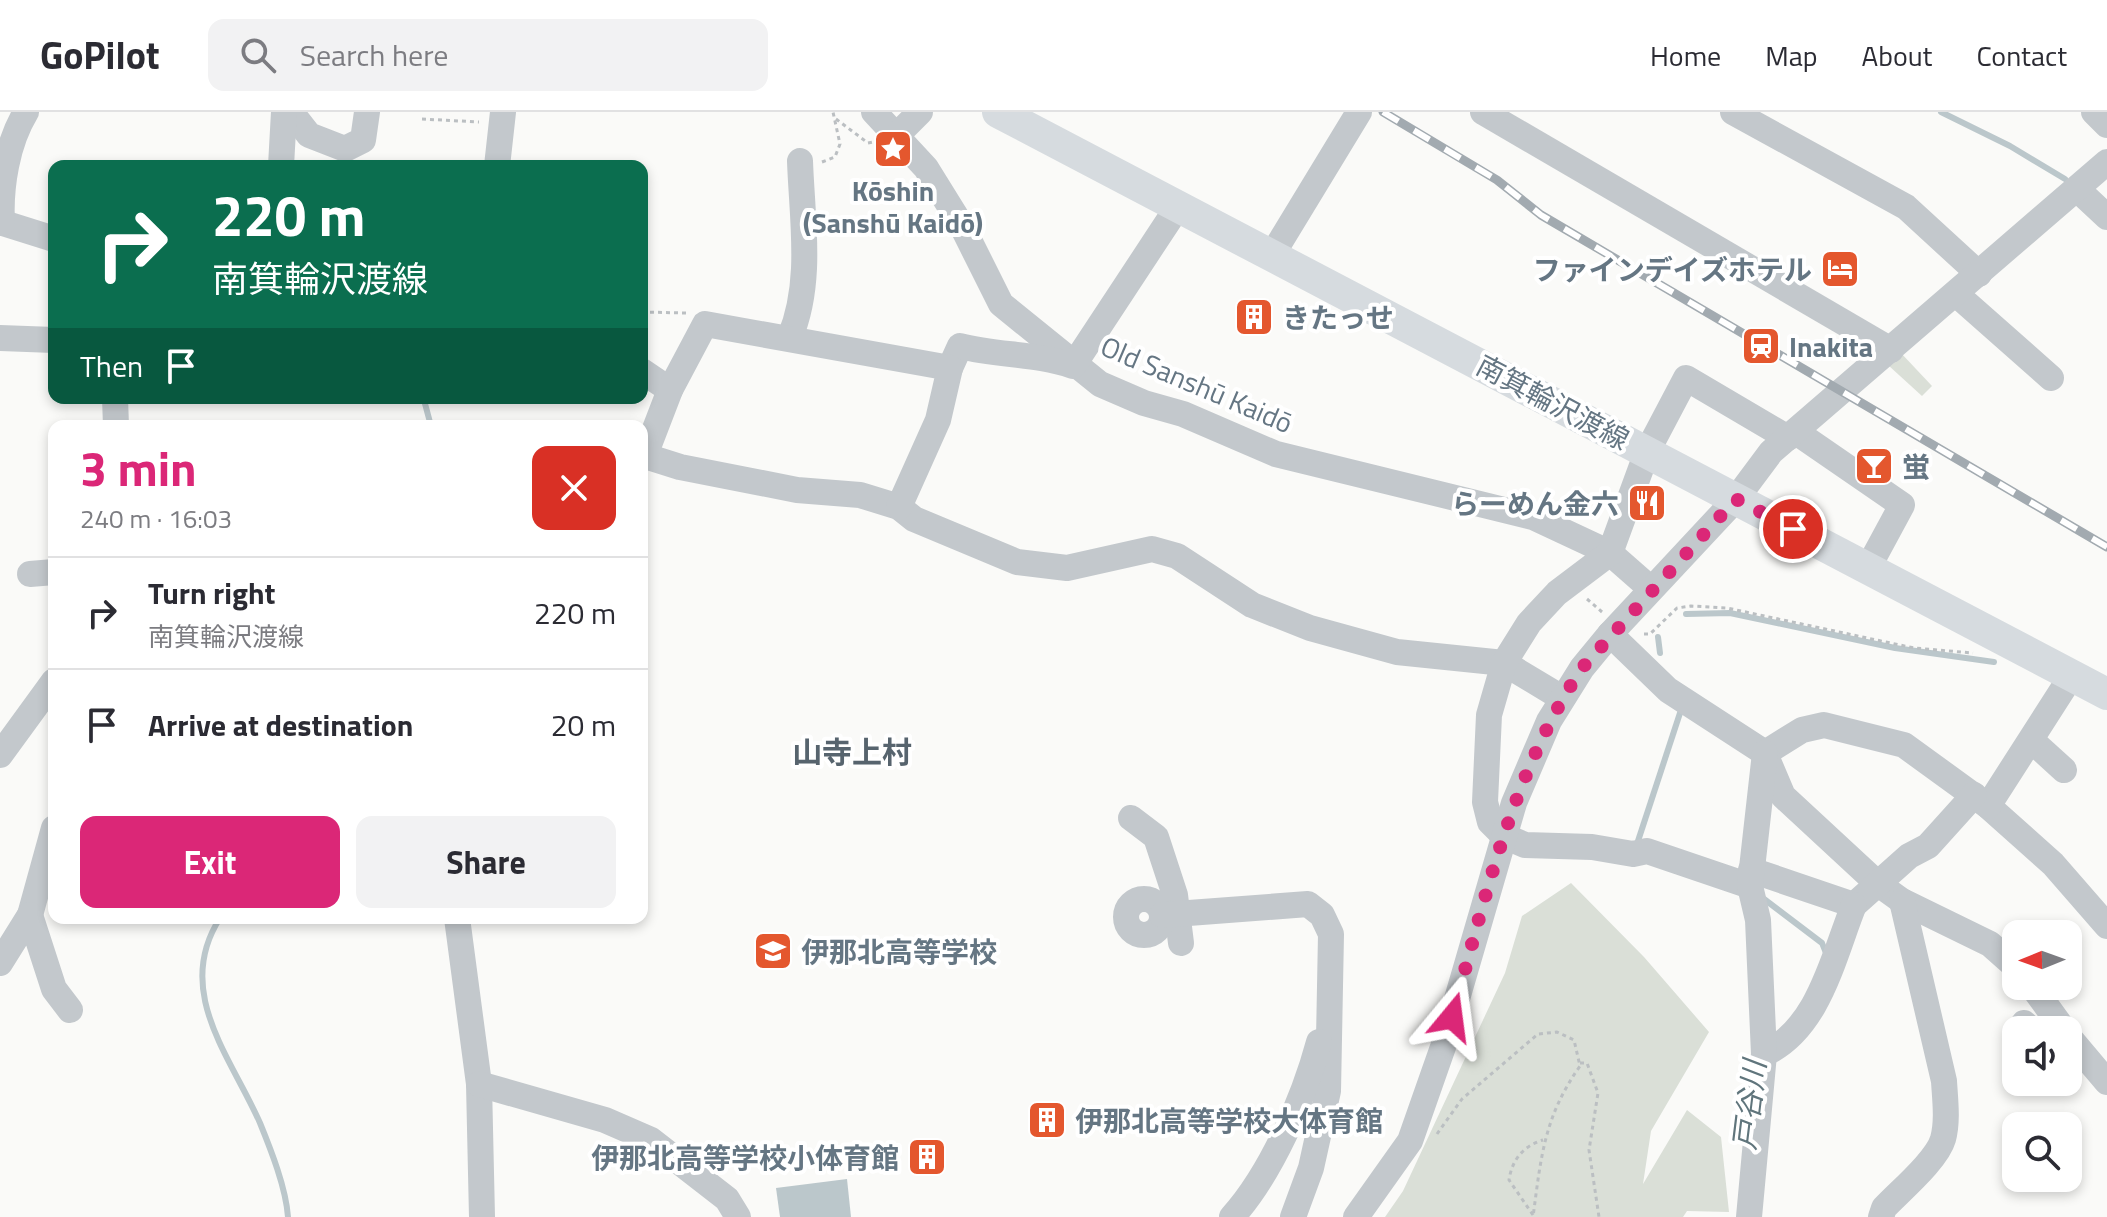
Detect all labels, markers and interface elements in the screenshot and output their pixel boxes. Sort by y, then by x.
search box [208,19,768,91]
text: GoPilot [40,26,160,84]
text: Search here [300,32,449,78]
icon: search [236,33,280,77]
text: Home [1650,34,1721,77]
text: Map [1765,34,1818,77]
text: About [1862,34,1932,77]
text: Contact [1976,34,2067,77]
place icon: Kōshin (Sanshū Kaidō) [872,128,914,170]
place label: Kōshin (Sanshū Kaidō) [803,169,983,244]
text: 220 m [212,173,365,258]
icon: right [80,192,184,296]
place label: ファインデイズホテル [1533,248,1812,291]
hotel icon: ファインデイズホテル [1819,248,1861,290]
text: 南箕輪沢渡線 [212,251,428,306]
building icon: きたっせ [1233,296,1275,338]
place label: きたっせ [1282,296,1394,339]
street label: Old Sanshū Kaidō [1094,324,1300,444]
station icon: Inakita [1740,325,1782,367]
place label: Inakita [1789,325,1873,368]
text: Then [80,343,143,389]
icon: arrive [159,344,203,388]
street label: 南箕輪沢渡線 [1469,344,1637,460]
text: 3 min [80,432,197,505]
bar icon: 蛍 [1853,445,1895,487]
place label: 蛍 [1902,445,1930,488]
button: close [532,446,616,530]
place label: らーめん金六 [1451,482,1619,525]
restaurant icon: らーめん金六 [1626,482,1668,524]
pin [1759,495,1827,563]
text: 240 m · 16:03 [80,499,232,538]
icon: arrive [1771,507,1815,551]
text: Turn right [148,570,276,616]
text: 220 m [534,590,616,636]
icon: right [80,591,124,635]
text: 南箕輪沢渡線 [148,617,304,656]
text: Arrive at destination [148,702,413,748]
text: 20 m [551,702,616,748]
icon: arrive [80,703,124,747]
district label: 山寺上村 [792,729,912,775]
button: Exit [80,816,340,908]
button: Share [356,816,616,908]
north arrow [2002,920,2082,1000]
map controls [2002,920,2082,1192]
school or university icon: 伊那北高等学校 [752,930,794,972]
place label: 伊那北高等学校 [801,930,997,973]
position arrow [1410,975,1494,1059]
button: sound [2002,1016,2082,1096]
water label: 戸谷川 [1721,1055,1778,1152]
building icon: 伊那北高等学校大体育館 [1026,1099,1068,1141]
place label: 伊那北高等学校大体育館 [1075,1099,1383,1142]
button: search [2002,1112,2082,1192]
place label: 伊那北高等学校小体育館 [591,1136,899,1179]
building icon: 伊那北高等学校小体育館 [906,1136,948,1178]

